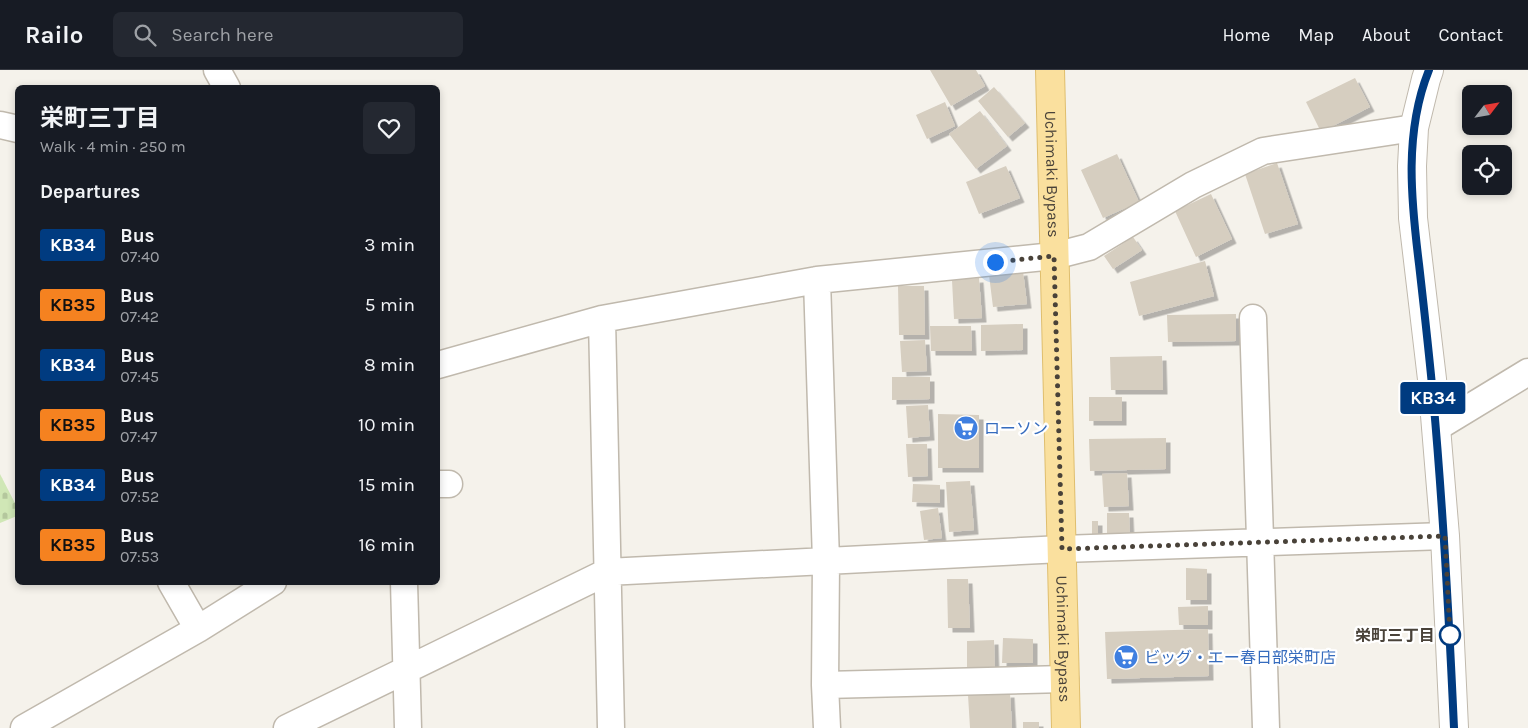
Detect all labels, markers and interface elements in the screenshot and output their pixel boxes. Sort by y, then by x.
search box [113,12,463,57]
text: Railo [25,21,83,49]
icon: search [131,21,159,49]
text: Search here [171,24,273,46]
text: Home [1222,24,1270,46]
text: Map [1298,24,1334,46]
text: About [1362,24,1411,46]
text: Contact [1439,24,1503,46]
north arrow [1462,85,1512,135]
map controls [1462,85,1512,195]
button: heart [363,102,415,154]
text: 栄町三丁目 [40,104,160,132]
street label: Uchimaki Bypass [1041,110,1063,238]
text: Walk · 4 min · 250 m [40,137,186,156]
button: locate [1462,145,1512,195]
text: Departures [40,181,140,203]
text: Bus [120,225,155,247]
text: KB34 [50,234,95,256]
text: 3 min [364,234,415,256]
text: 07:40 [120,247,159,266]
your location [983,250,1008,275]
text: Bus [120,285,154,307]
text: KB35 [50,294,95,316]
text: 5 min [365,294,415,316]
text: 07:42 [120,307,159,326]
text: Bus [120,345,155,367]
text: KB34 [50,354,95,376]
text: 8 min [364,354,415,376]
text: 07:45 [120,367,159,386]
line badge: KB34 [1398,382,1468,414]
text: KB34 [1410,387,1456,409]
text: Bus [120,405,154,427]
text: KB35 [50,414,95,436]
text: 10 min [358,414,415,436]
supermarket icon: ローソン [953,415,979,441]
place label: ローソン [984,419,1048,438]
text: 07:47 [120,427,157,446]
text: Bus [120,465,155,487]
text: KB34 [50,474,95,496]
text: 15 min [359,474,415,496]
text: 07:52 [120,487,159,506]
text: Bus [120,525,154,547]
text: KB35 [50,534,95,556]
text: 16 min [358,534,415,556]
text: 07:53 [120,547,159,566]
street label: Uchimaki Bypass [1052,575,1074,703]
marker: 栄町三丁目 [1439,624,1461,646]
place label: 栄町三丁目 [1355,626,1435,645]
supermarket icon: ビッグ・エー春日部栄町店 [1113,644,1139,670]
place label: ビッグ・エー春日部栄町店 [1144,648,1336,667]

